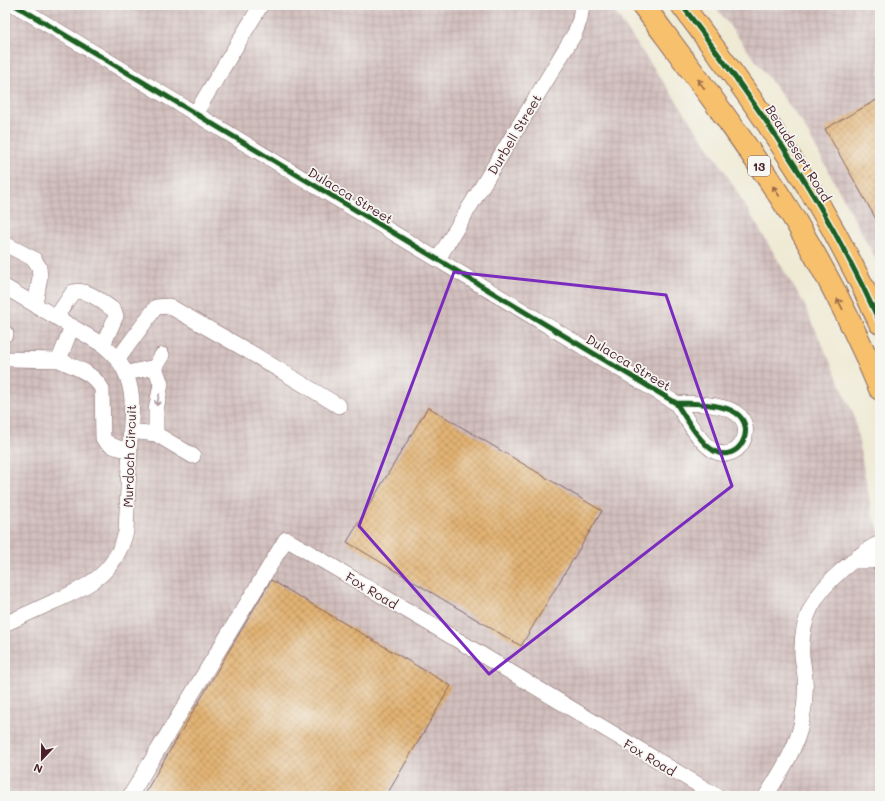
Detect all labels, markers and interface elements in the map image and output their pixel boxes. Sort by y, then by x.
one-way arrow [697,79,706,90]
street label: Durbell Street [483,90,545,177]
street label: Beaudesert Road [762,102,836,204]
road number: 13 [748,156,770,176]
street label: Dulacca Street [305,163,397,227]
one-way arrow [771,185,779,197]
one-way arrow [836,298,843,310]
street label: Dulacca Street [583,330,675,394]
one-way arrow [153,393,161,406]
street label: Murdoch Circuit [119,404,139,508]
street label: Fox Road [343,568,401,612]
street label: Fox Road [621,735,679,779]
north arrow [22,739,62,779]
text: N [31,760,45,777]

